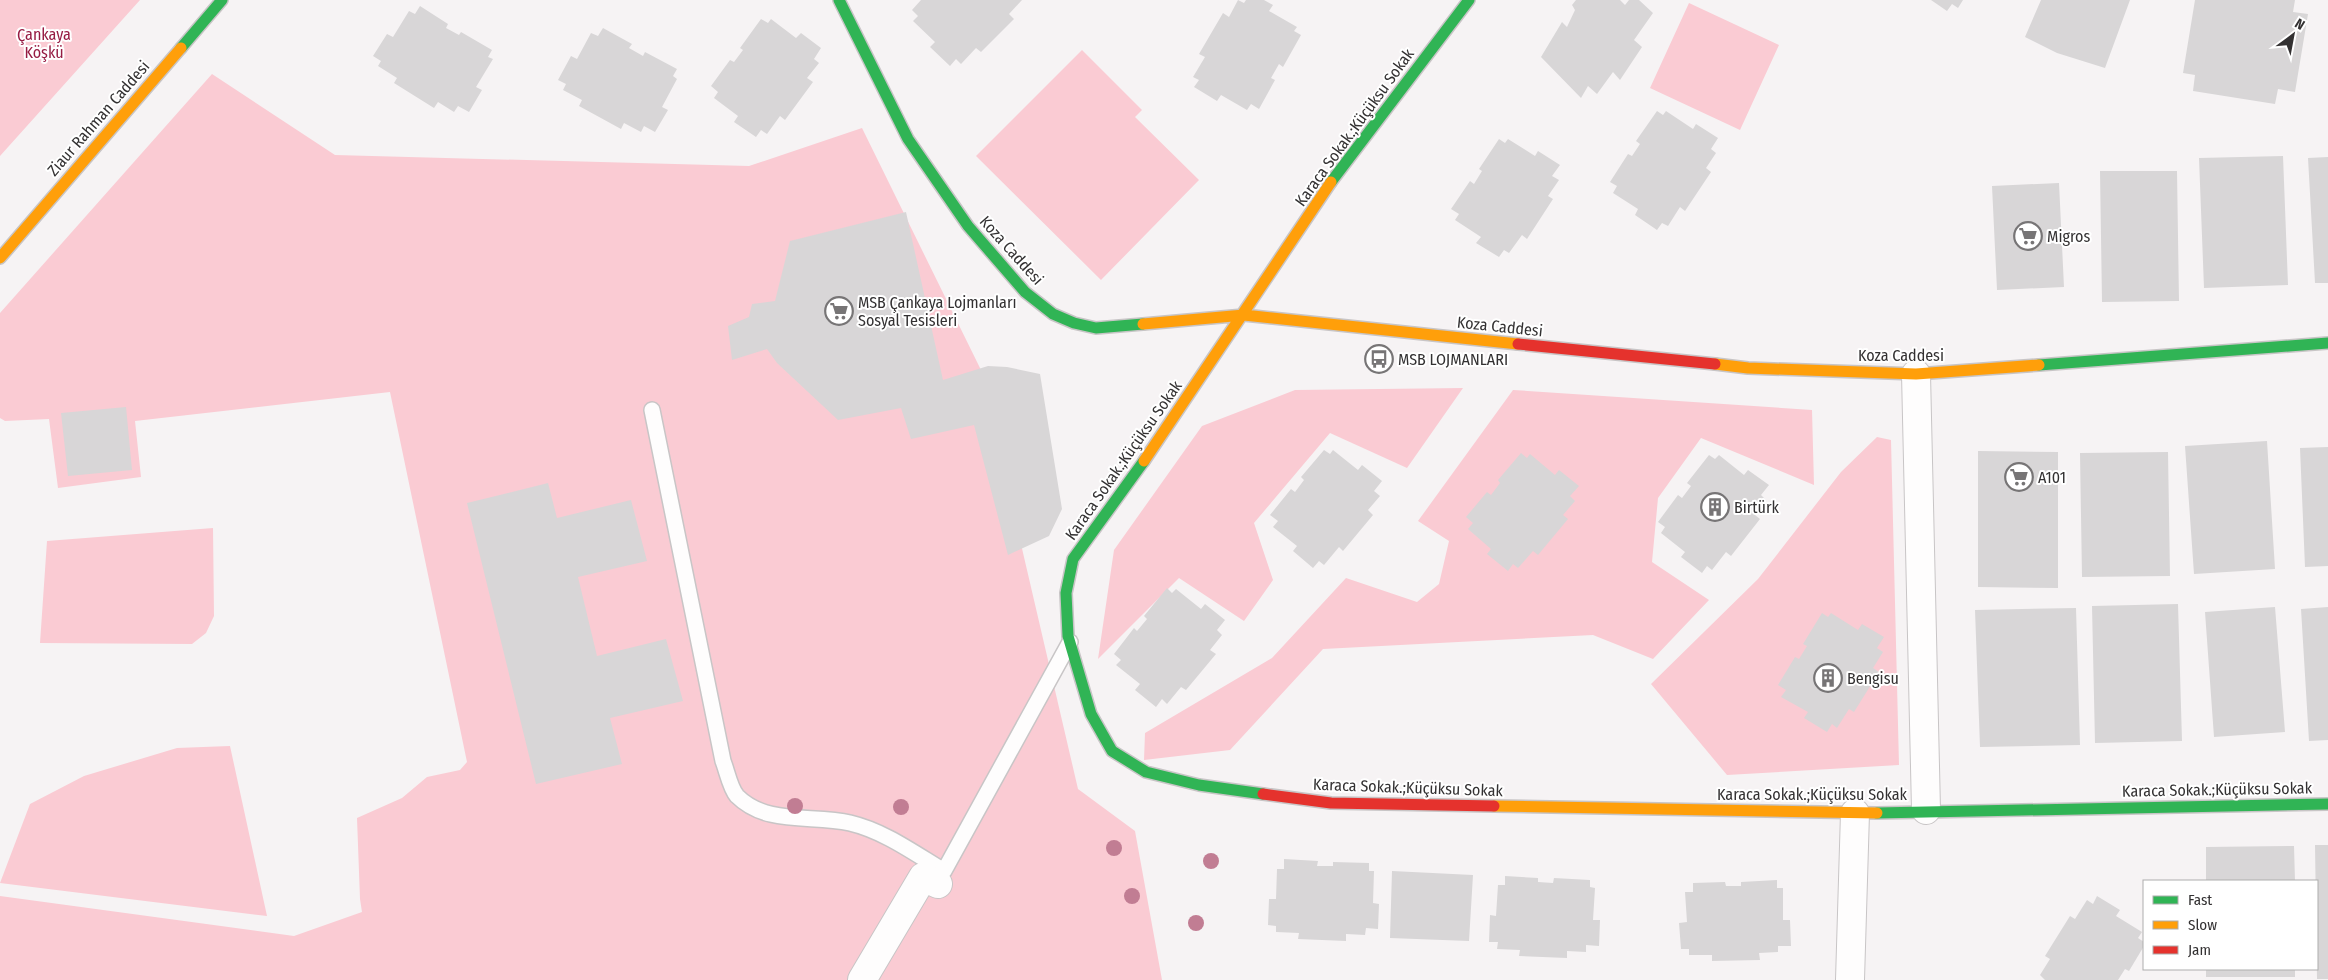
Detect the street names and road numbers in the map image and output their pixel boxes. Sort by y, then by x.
street label: Karaca Sokak.;Küçüksu Sokak [1291,44,1418,210]
street label: Ziaur Rahman Caddesi [43,57,153,180]
street label: Koza Caddesi [976,212,1047,289]
street label: Koza Caddesi [1456,313,1544,340]
street label: Koza Caddesi [1858,346,1944,365]
street label: Karaca Sokak.;Küçüksu Sokak [1061,377,1186,544]
street label: Karaca Sokak.;Küçüksu Sokak [1313,775,1504,800]
street label: Karaca Sokak.;Küçüksu Sokak [2122,778,2313,801]
street label: Karaca Sokak.;Küçüksu Sokak [1717,785,1908,804]

